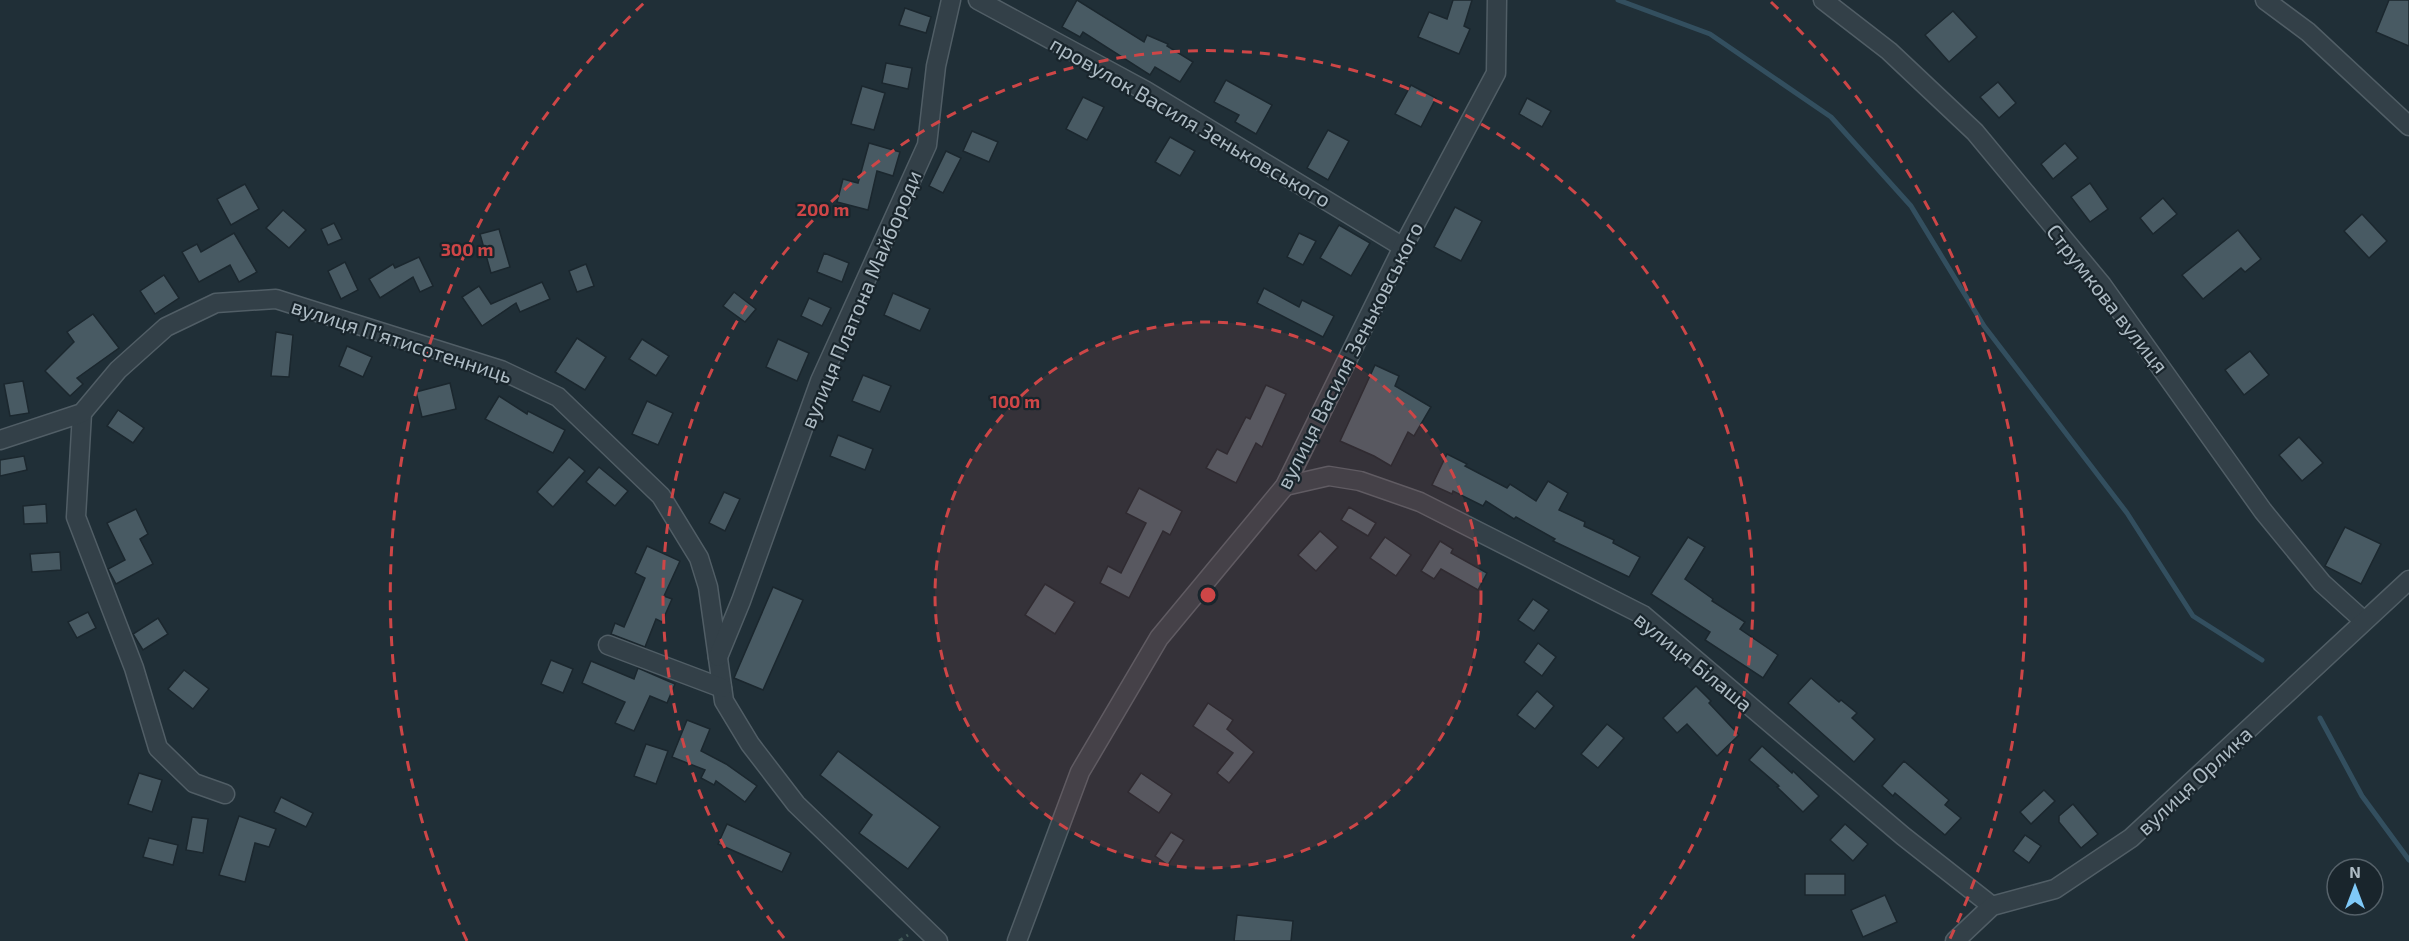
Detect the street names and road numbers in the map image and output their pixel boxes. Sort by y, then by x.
street label: провулок Василя Зеньковського [1046,30,1336,213]
street label: вулиця Платона Майбороди [794,166,927,432]
street label: вулиця Василя Зеньковського [1271,217,1428,493]
street label: Струмкова вулиця [2041,218,2174,378]
street label: вулиця Пʼятисотенниць [288,292,516,388]
street label: вулиця Білаша [1629,606,1758,717]
street label: вулиця Орлика [2131,720,2257,840]

